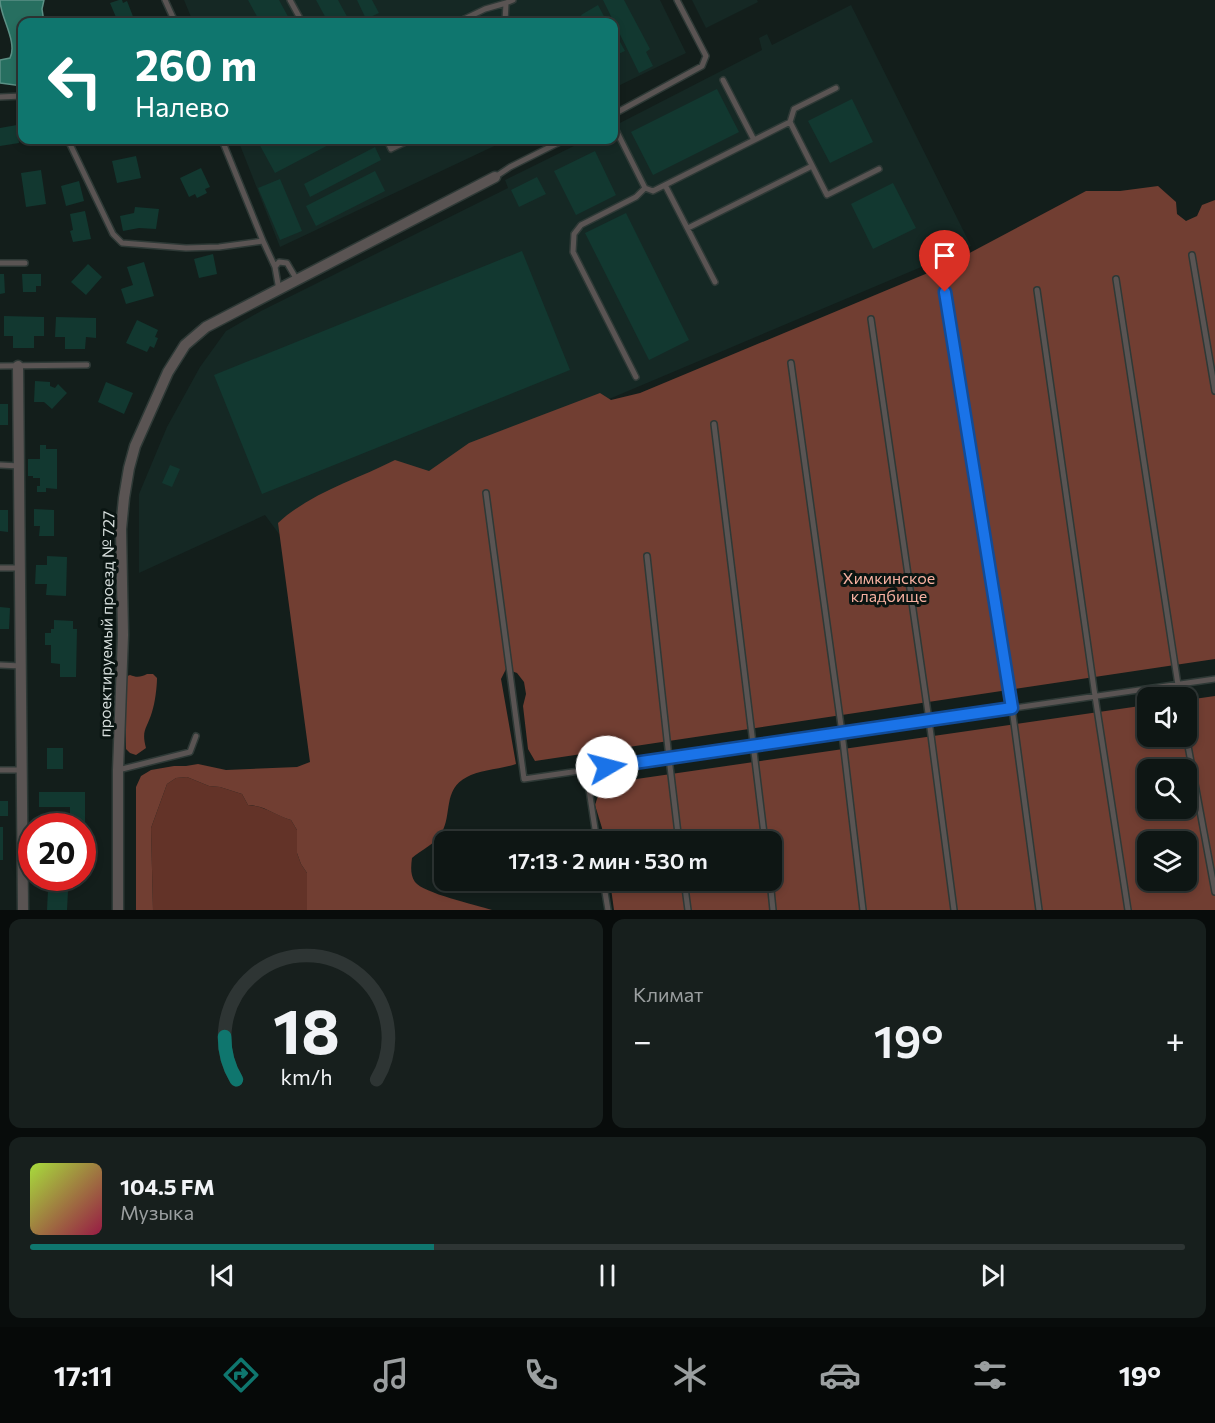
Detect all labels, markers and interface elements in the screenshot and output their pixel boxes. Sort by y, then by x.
text: 260 m [135,38,257,90]
icon: left [36,42,114,120]
text: Налево [135,90,230,123]
pin [919,230,970,292]
icon: arrive [928,239,961,272]
street label: проектируемый проезд № 727 [95,510,117,738]
park label: Химкинское кладбище [843,568,935,605]
map controls [1137,687,1197,891]
button: sound [1137,687,1197,747]
position arrow [575,735,639,799]
button: search [1137,759,1197,819]
speed limit sign: 20 [18,813,96,891]
button: layers [1137,831,1197,891]
text: 17:13 · 2 мин · 530 m [508,847,708,874]
text: Климат [633,982,703,1006]
text: 18 [273,991,339,1067]
text: 19° [874,1012,943,1067]
text: − [633,1019,652,1060]
text: + [1166,1019,1185,1060]
text: km/h [280,1064,332,1090]
text: 104.5 FM [120,1173,215,1200]
text: Музыка [120,1200,194,1224]
icon: previous [206,1259,239,1292]
icon: pause [591,1259,624,1292]
icon: next [976,1259,1009,1292]
icon: directions [220,1354,262,1396]
icon: music [370,1354,412,1396]
icon: phone [520,1354,562,1396]
icon: climate [669,1354,711,1396]
icon: car [819,1354,861,1396]
icon: filters [969,1354,1011,1396]
text: 17:11 [54,1359,113,1392]
text: 19° [1119,1359,1161,1392]

